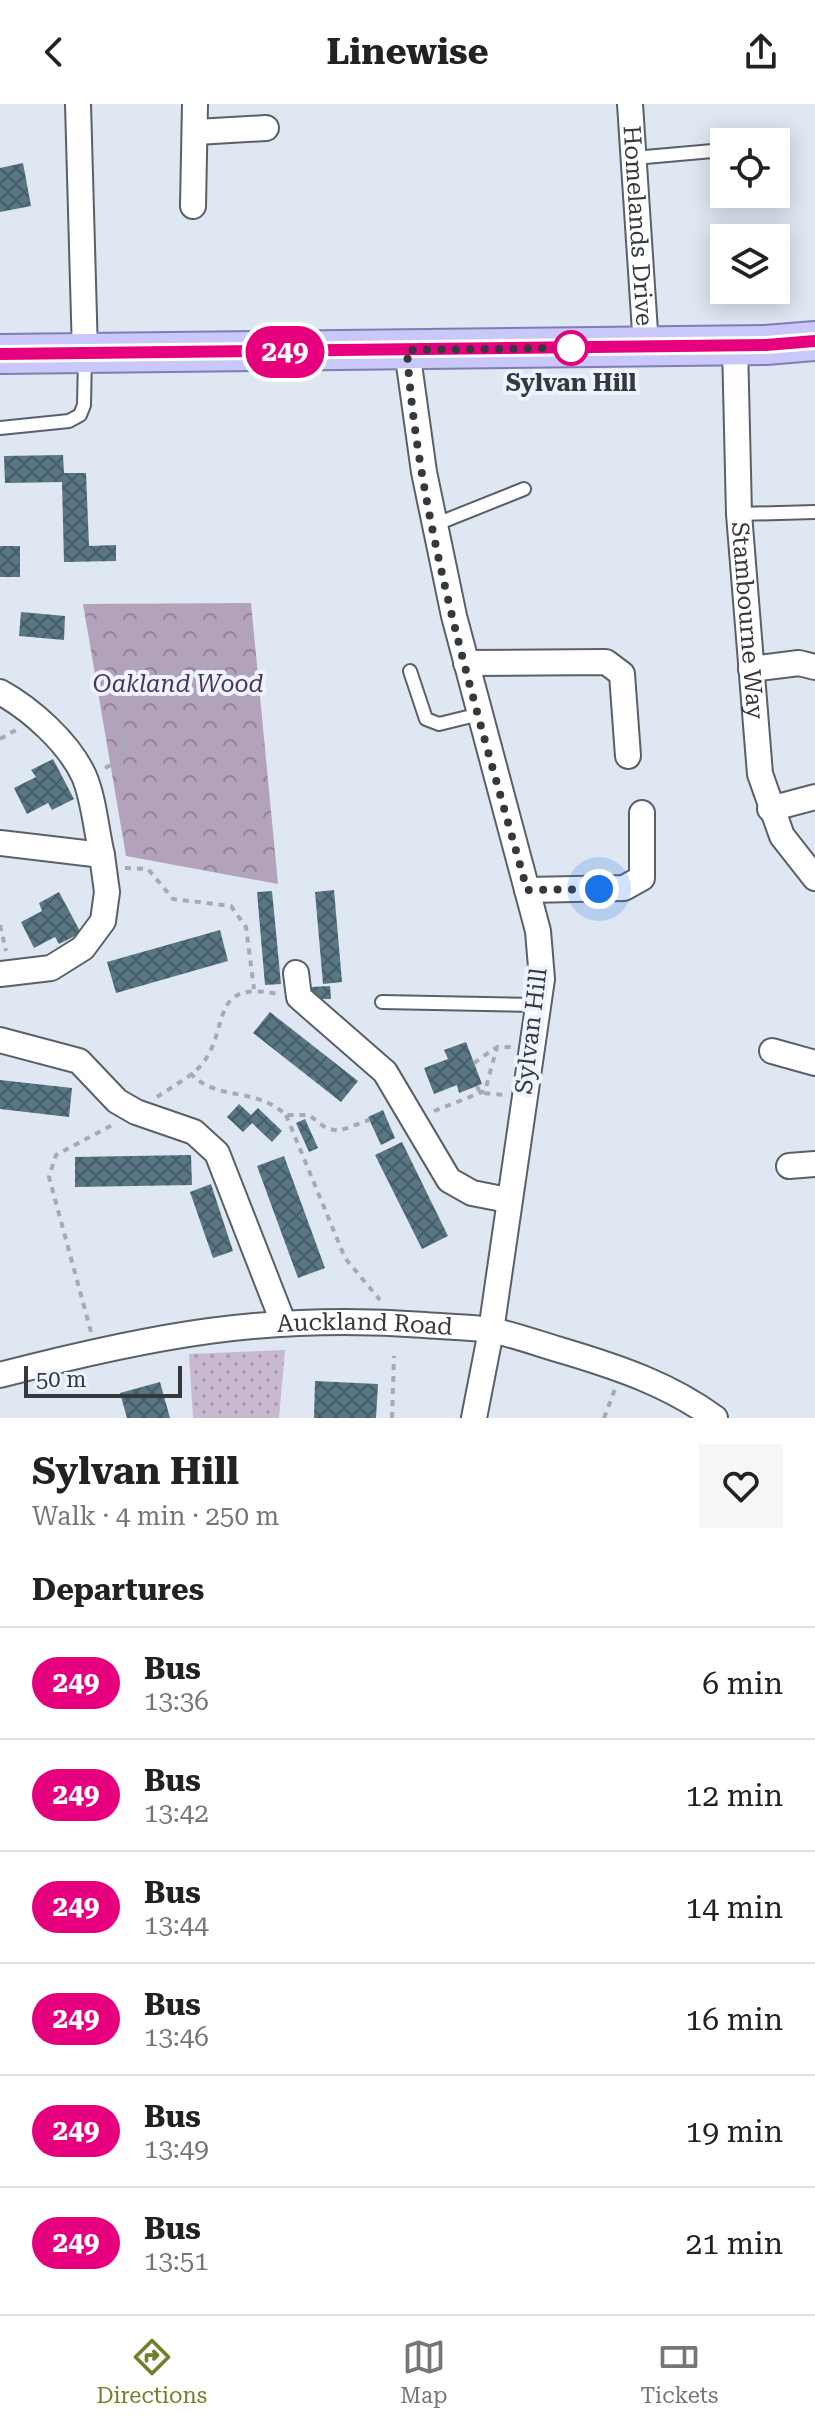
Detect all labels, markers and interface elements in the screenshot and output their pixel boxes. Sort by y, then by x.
icon: back [32,30,76,74]
icon: share [739,30,783,74]
text: Linewise [326,31,489,73]
street label: Homelands Drive [617,125,659,327]
map controls [710,128,790,304]
button: locate [710,128,790,208]
button: layers [710,224,790,304]
line badge: 249 [239,326,331,378]
marker: Sylvan Hill [554,331,588,365]
text: 249 [261,335,309,368]
place label: Sylvan Hill [506,369,636,397]
street label: Stambourne Way [726,521,770,721]
park label: Oakland Wood [93,670,263,698]
your location [579,869,619,909]
street label: Sylvan Hill [509,966,553,1096]
street label: Auckland Road [276,1308,453,1341]
scale bar [24,1362,182,1398]
text: 50 m [36,1367,86,1392]
button: heart [699,1444,783,1528]
text: Sylvan Hill [32,1449,239,1493]
text: Walk · 4 min · 250 m [32,1501,279,1531]
text: Departures [32,1572,204,1607]
text: Bus [144,1651,201,1686]
text: 249 [52,1666,100,1699]
text: 6 min [702,1666,783,1701]
text: 13:36 [144,1686,209,1716]
text: Bus [144,1763,201,1798]
text: 249 [52,1778,100,1811]
text: 12 min [686,1778,783,1813]
text: 13:42 [144,1798,209,1828]
text: Bus [144,1875,201,1910]
text: 249 [52,1890,100,1923]
text: 14 min [686,1890,783,1925]
text: 13:44 [144,1910,209,1940]
text: Bus [144,1987,201,2022]
text: 249 [52,2002,100,2035]
text: 16 min [686,2002,783,2037]
text: 13:46 [144,2022,209,2052]
text: Bus [144,2099,201,2134]
text: 249 [52,2114,100,2147]
text: 19 min [686,2114,783,2149]
text: 13:49 [144,2134,209,2164]
text: Bus [144,2211,201,2246]
text: 249 [52,2226,100,2259]
text: 21 min [686,2226,783,2261]
text: 13:51 [144,2246,209,2276]
tab: Directions [97,2335,207,2408]
tab: Map [400,2335,447,2408]
tab: Tickets [640,2335,718,2408]

